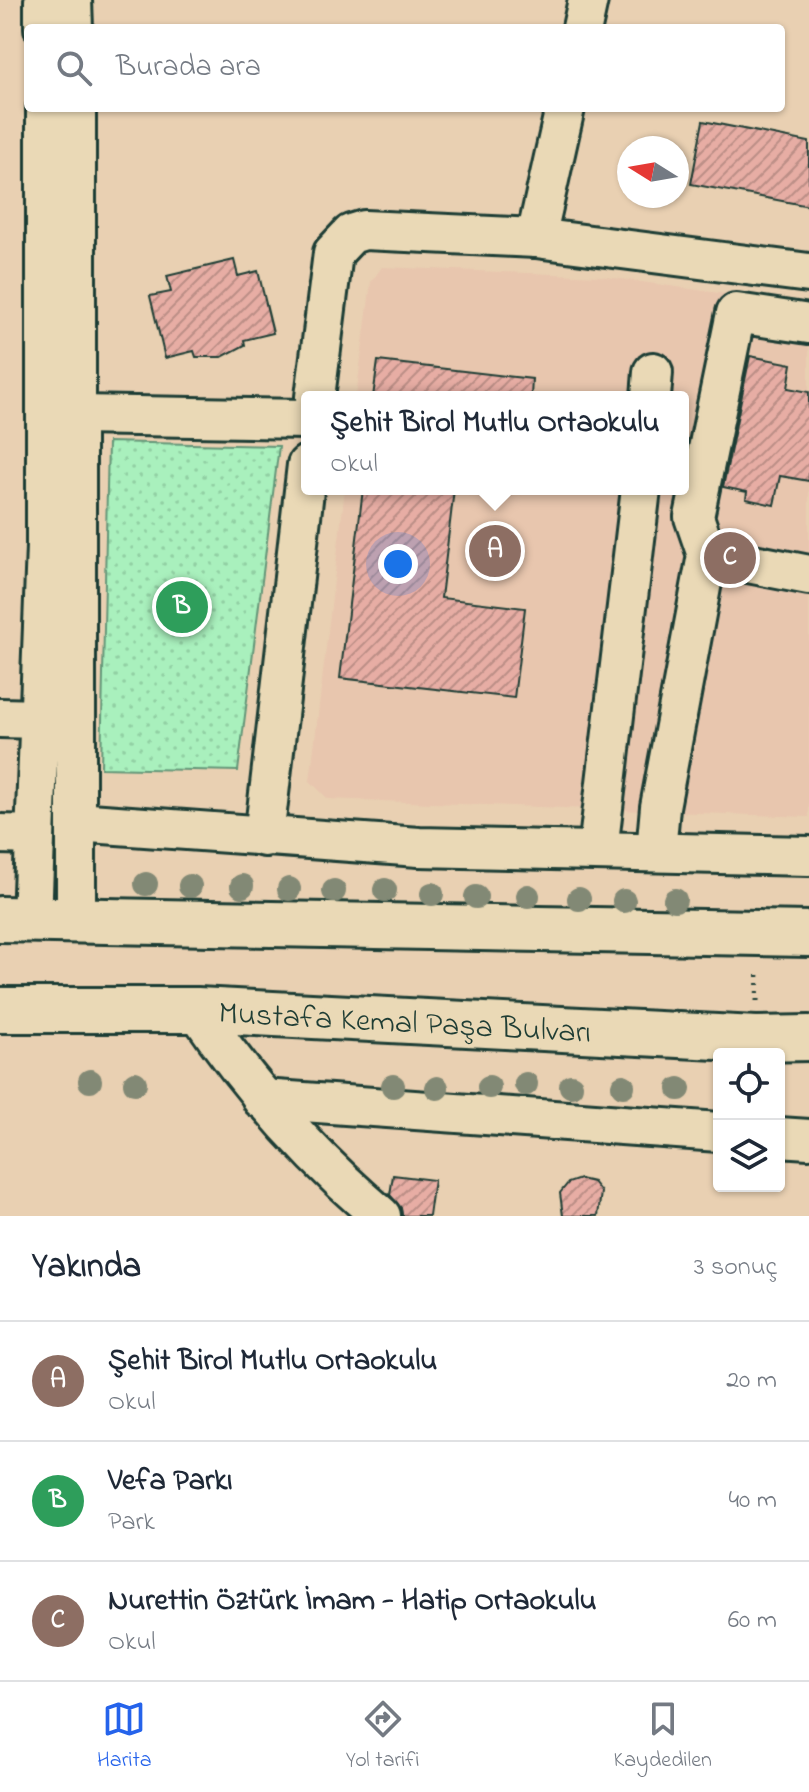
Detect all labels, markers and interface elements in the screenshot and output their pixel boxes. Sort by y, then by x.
search box [24,24,785,112]
icon: search [52,46,96,90]
text: Burada ara [116,46,261,90]
north arrow [617,136,689,208]
popup [301,391,689,495]
text: Şehit Birol Mutlu Ortaokulu [330,402,660,446]
text: Okul [330,446,378,484]
pin: A [469,521,521,581]
pin: C [704,528,756,588]
your location [378,544,418,584]
pin: B [156,577,208,637]
street label: Mustafa Kemal Paşa Bulvarı [217,991,592,1058]
map controls [713,1048,785,1192]
button: locate [713,1048,785,1120]
button: layers [713,1120,785,1192]
text: Yakında [32,1243,141,1293]
text: 3 sonuç [694,1249,777,1287]
text: Şehit Birol Mutlu Ortaokulu [108,1340,437,1384]
text: A [50,1362,66,1400]
text: 20 m [726,1362,777,1400]
text: Okul [108,1384,156,1422]
text: Vefa Parkı [108,1460,233,1504]
text: B [49,1482,67,1520]
text: 40 m [728,1482,777,1520]
text: Park [108,1504,155,1542]
text: Nurettin Öztürk İmam - Hatip Ortaokulu [108,1580,597,1624]
text: C [51,1602,65,1640]
text: 60 m [728,1602,777,1640]
text: Okul [108,1624,156,1662]
tab: Harita [97,1697,152,1777]
tab: Yol tarifi [346,1697,419,1777]
tab: Kaydedilen [614,1697,712,1777]

